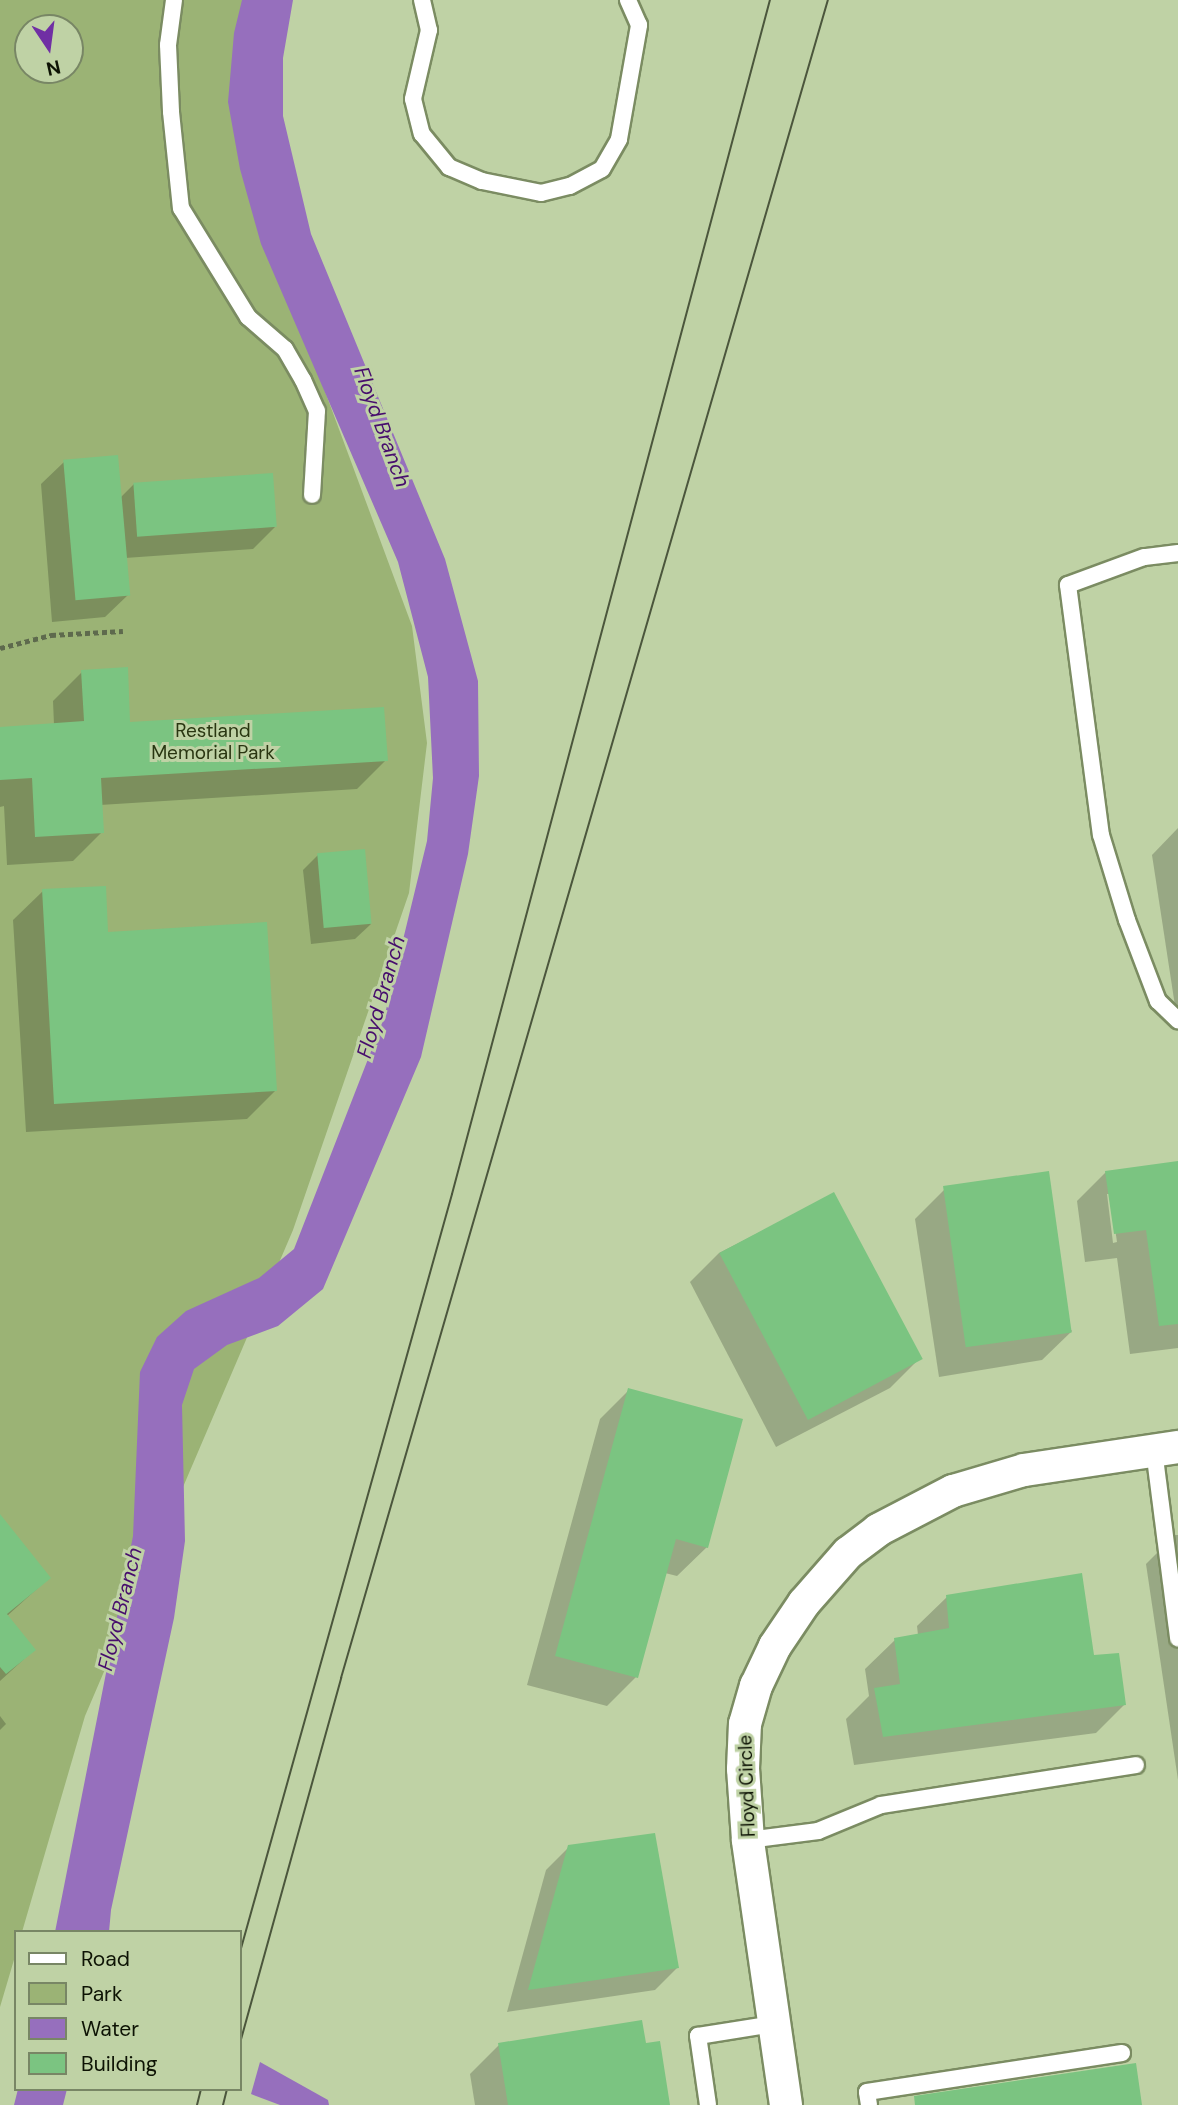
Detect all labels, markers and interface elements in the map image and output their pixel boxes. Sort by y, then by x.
north arrow [14,14,84,84]
text: N [44,54,63,82]
water label: Floyd Branch [349,363,415,491]
park label: Restland Memorial Park [151,720,275,764]
water label: Floyd Branch [352,933,410,1061]
water label: Floyd Branch [93,1545,147,1673]
street label: Floyd Circle [734,1734,760,1838]
legend [14,1930,242,2091]
text: Road [81,1945,130,1973]
text: Park [81,1980,122,2008]
text: Water [81,2015,139,2043]
text: Building [81,2050,157,2078]

